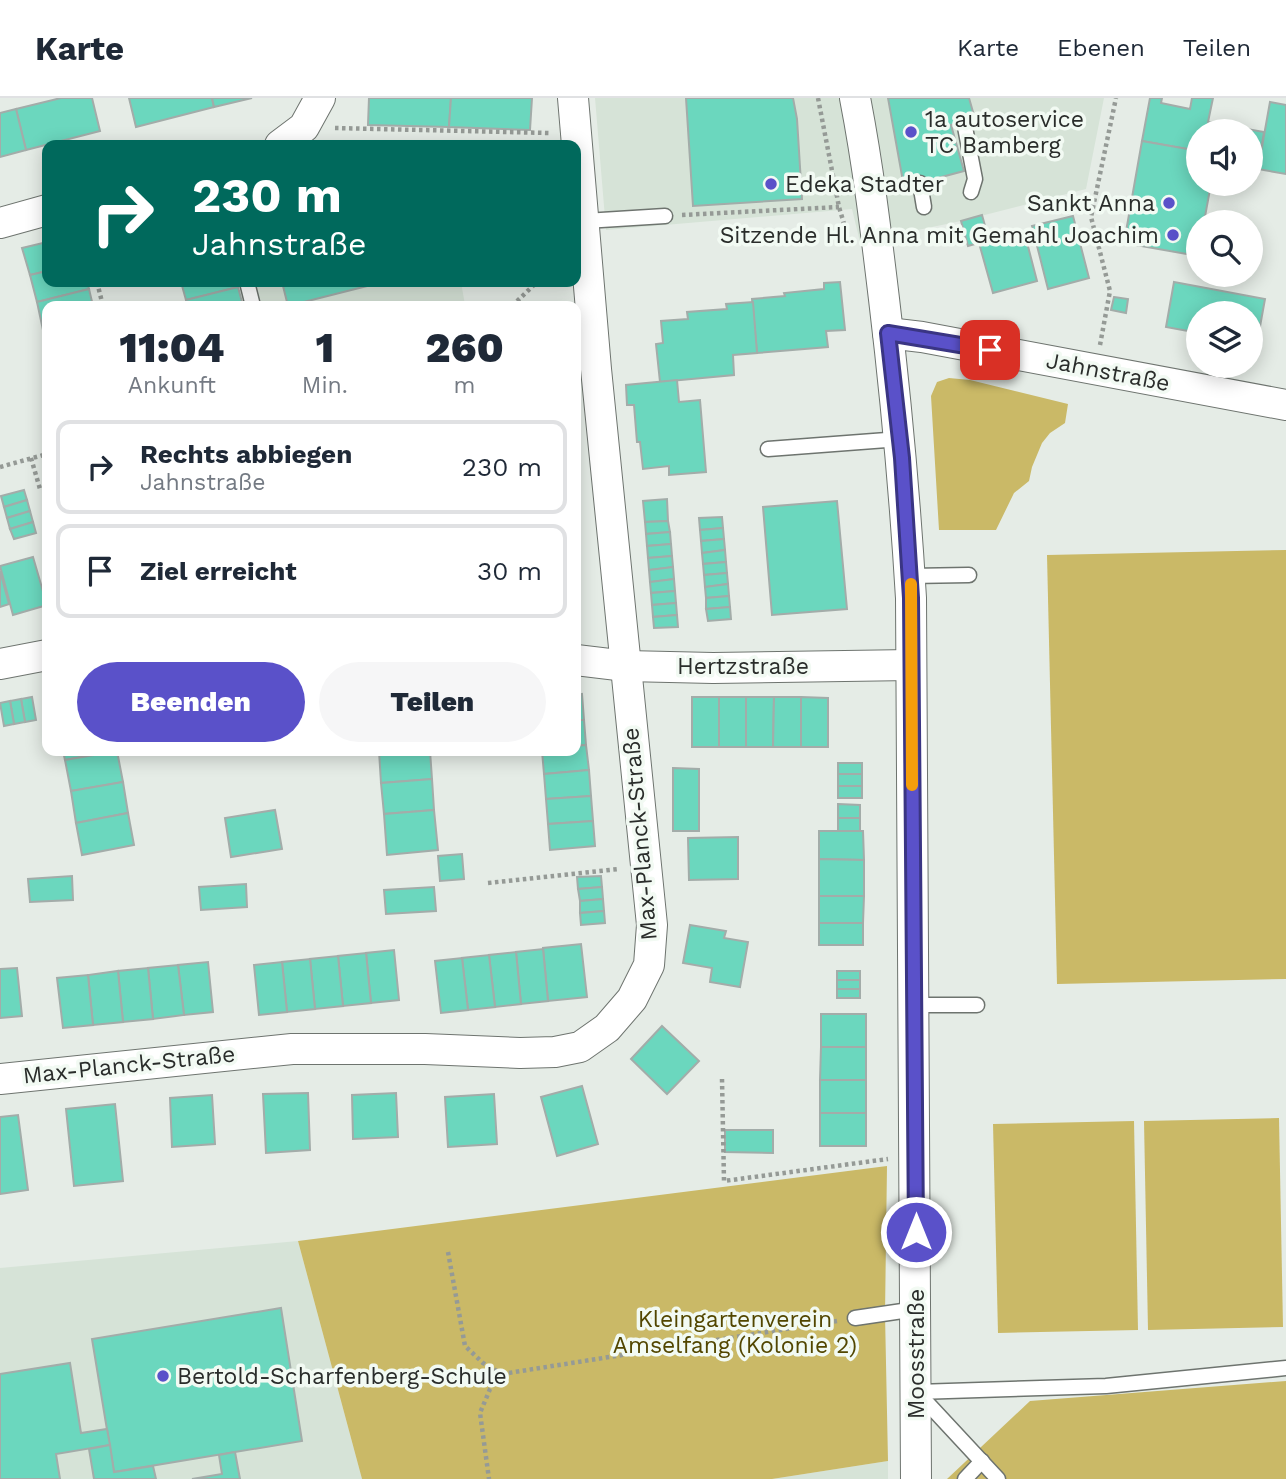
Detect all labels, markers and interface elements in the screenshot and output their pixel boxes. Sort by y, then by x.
text: Karte [35,29,124,68]
text: Karte [957,34,1019,62]
text: Ebenen [1057,34,1145,62]
text: Teilen [1183,34,1251,62]
place label: 1a autoservice TC Bamberg [925,106,1084,159]
map controls [1186,119,1263,378]
button: sound [1186,119,1263,196]
marker: 1a autoservice TC Bamberg [903,124,919,140]
text: 230 m [192,166,342,224]
icon: right [77,168,168,259]
place label: Edeka Stadter [785,171,944,198]
marker: Edeka Stadter [763,176,779,192]
place label: Sankt Anna [1027,190,1155,217]
marker: Sankt Anna [1161,195,1177,211]
button: search [1186,210,1263,287]
place label: Sitzende Hl. Anna mit Gemahl Joachim [720,222,1159,249]
text: Jahnstraße [192,225,366,263]
marker: Sitzende Hl. Anna mit Gemahl Joachim [1165,227,1181,243]
button: layers [1186,301,1263,378]
pin [960,320,1020,380]
text: 11:04 [119,323,225,372]
text: 1 [315,323,334,372]
text: 260 [425,323,504,372]
icon: arrive [971,331,1009,369]
street label: Jahnstraße [1044,347,1172,397]
text: Ankunft [128,372,216,399]
text: Min. [302,372,348,399]
text: m [453,372,475,399]
text: Rechts abbiegen [140,439,352,469]
icon: right [81,448,119,486]
text: 230 m [462,452,542,482]
text: Jahnstraße [140,469,265,496]
icon: arrive [81,552,119,590]
text: Ziel erreicht [140,556,297,586]
text: 30 m [477,556,542,586]
street label: Hertzstraße [677,653,809,680]
button: Beenden [77,662,305,742]
button: Teilen [319,662,546,742]
street label: Max-Planck-Straße [617,727,663,941]
street label: Max-Planck-Straße [21,1040,237,1090]
position arrow [879,1195,953,1269]
street label: Moosstraße [903,1289,930,1419]
park label: Kleingartenverein Amselfang (Kolonie 2) [613,1306,857,1359]
place label: Bertold-Scharfenberg-Schule [177,1363,507,1390]
marker: Bertold-Scharfenberg-Schule [155,1368,171,1384]

